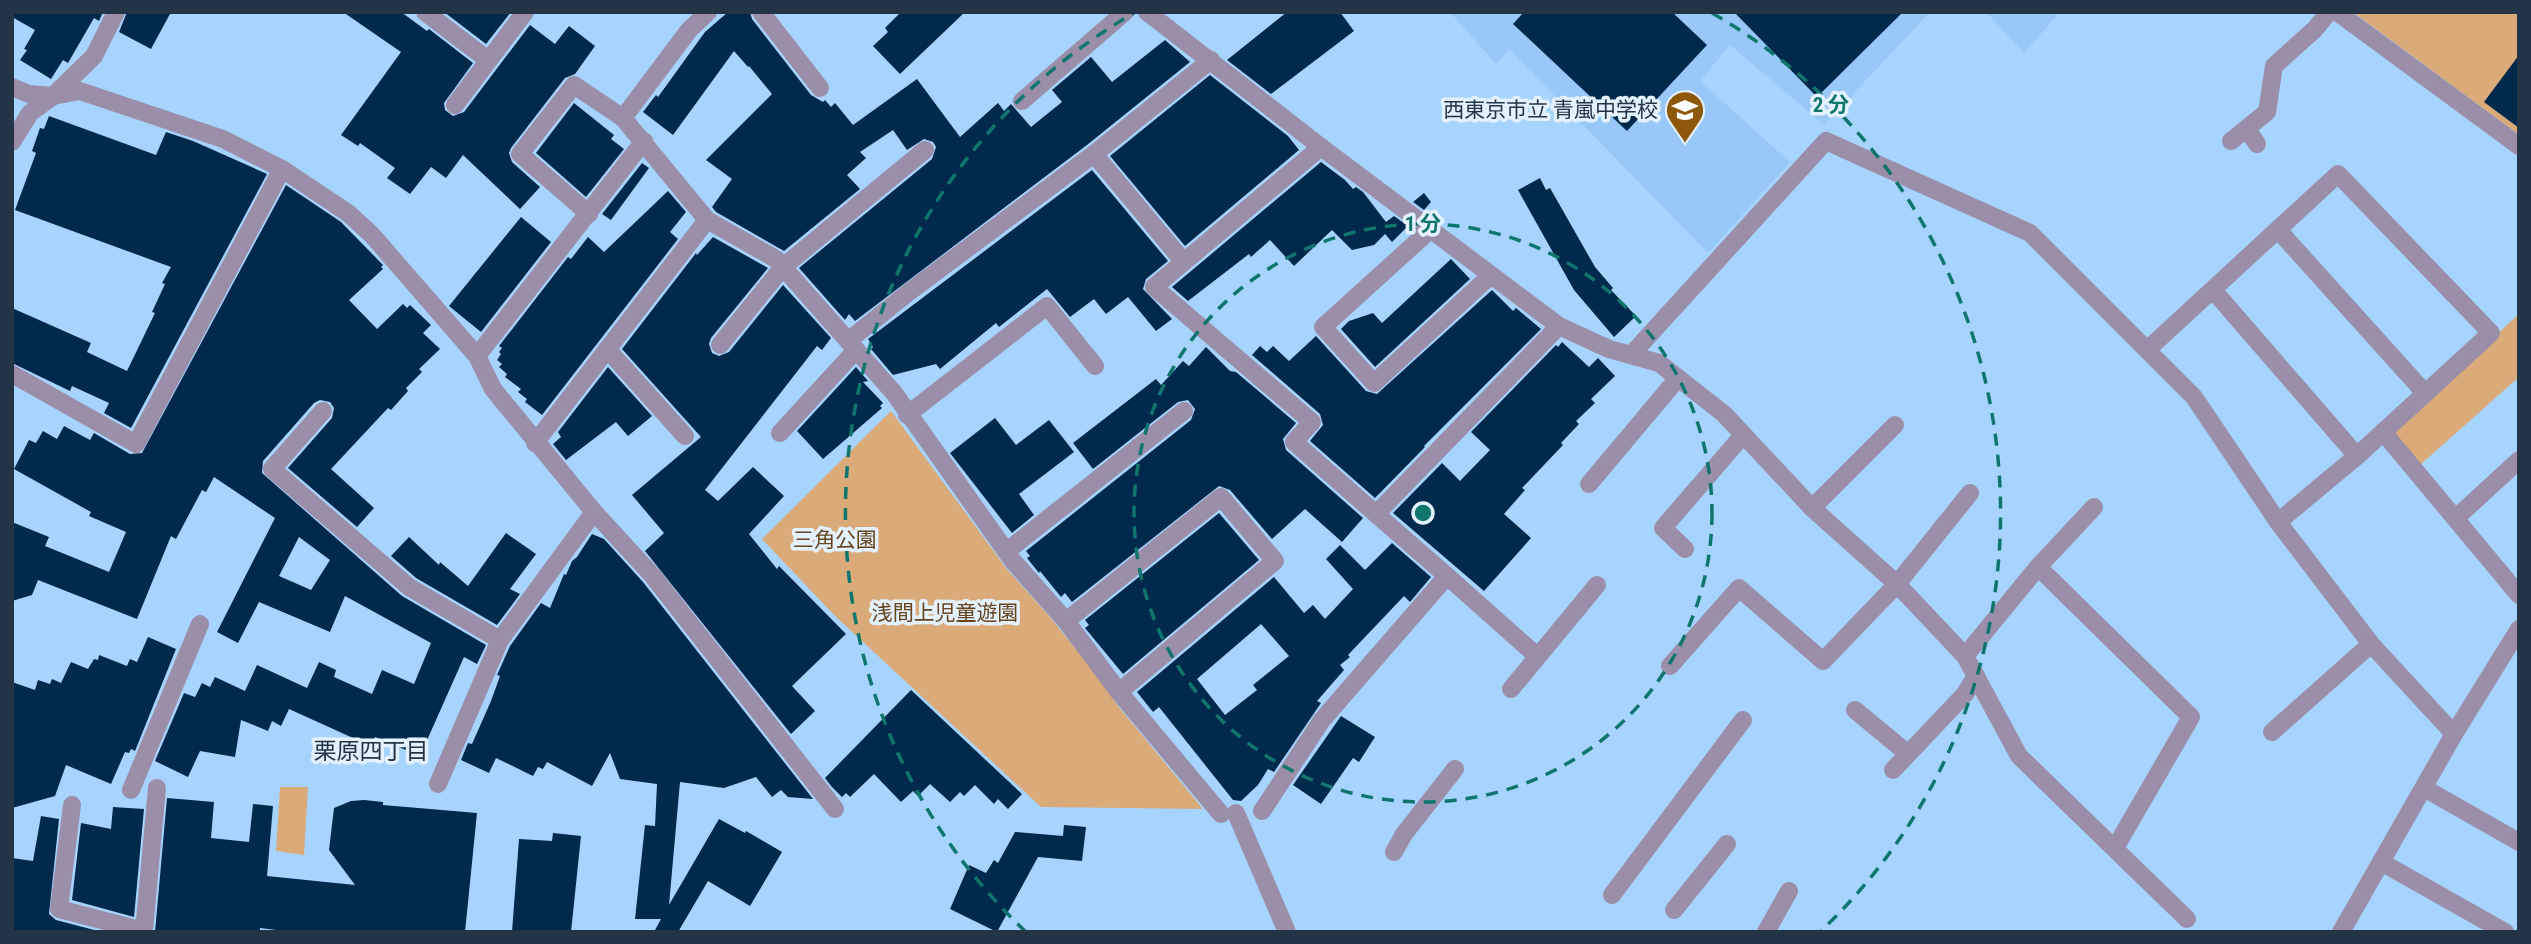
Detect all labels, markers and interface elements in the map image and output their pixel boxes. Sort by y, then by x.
school or university icon: 西東京市立 青嵐中学校 [1664,89,1706,144]
text: 2 分 [1813,93,1849,117]
place label: 西東京市立 青嵐中学校 [1443,98,1658,122]
text: 1 分 [1405,212,1441,236]
centre of rings [1411,501,1435,525]
park label: 三角公園 [793,528,877,552]
park label: 浅間上児童遊園 [872,601,1019,625]
district label: 栗原四丁目 [314,738,429,765]

